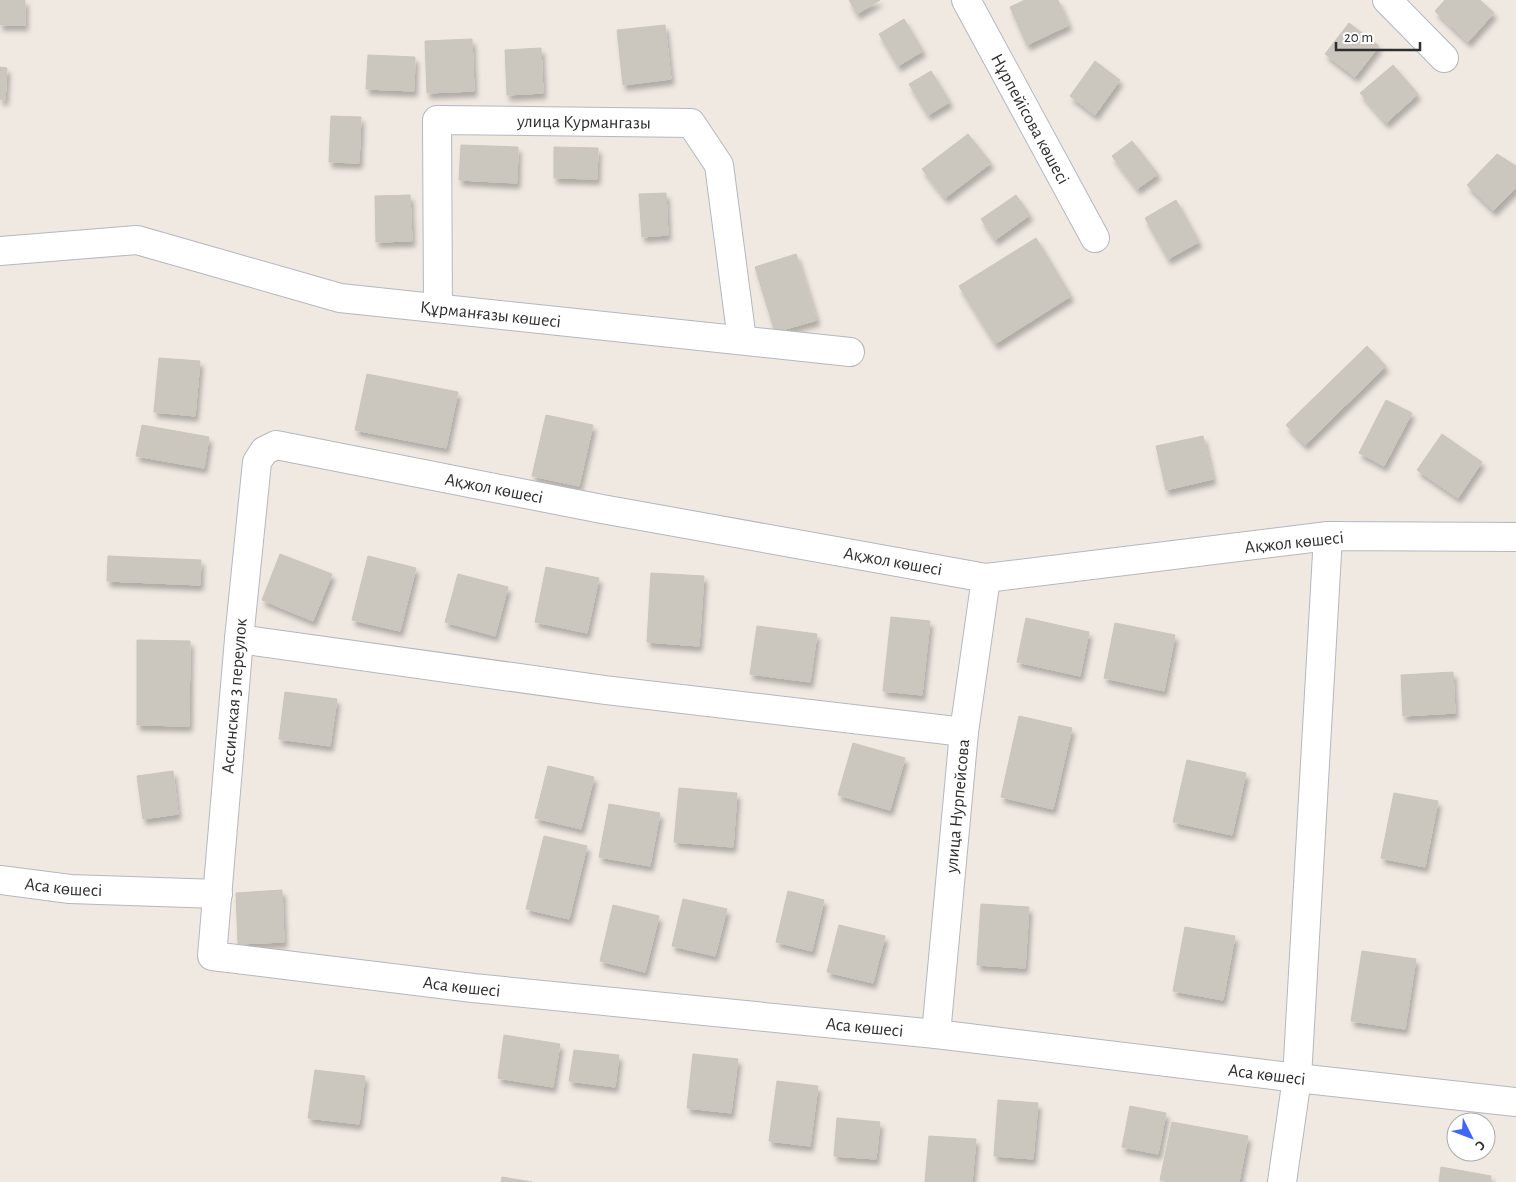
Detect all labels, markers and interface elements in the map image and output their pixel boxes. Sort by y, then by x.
scale bar [1336,20,1420,52]
text: 20 m [1344,30,1373,45]
street label: Нұрпейісова көшесі [987,51,1072,187]
street label: улица Курмангазы [516,113,651,133]
street label: Құрманғазы көшесі [419,299,562,331]
street label: Ақжол көшесі [443,471,544,507]
street label: Ақжол көшесі [1244,529,1345,557]
street label: Ақжол көшесі [842,544,943,580]
street label: Ассинская 3 переулок [219,617,251,775]
street label: улица Нурпейсова [943,738,973,875]
street label: Аса көшесі [24,875,103,900]
street label: Аса көшесі [422,974,501,1001]
street label: Аса көшесі [825,1015,904,1041]
street label: Аса көшесі [1227,1062,1306,1089]
north arrow [1446,1112,1496,1162]
text: С [1472,1137,1488,1153]

